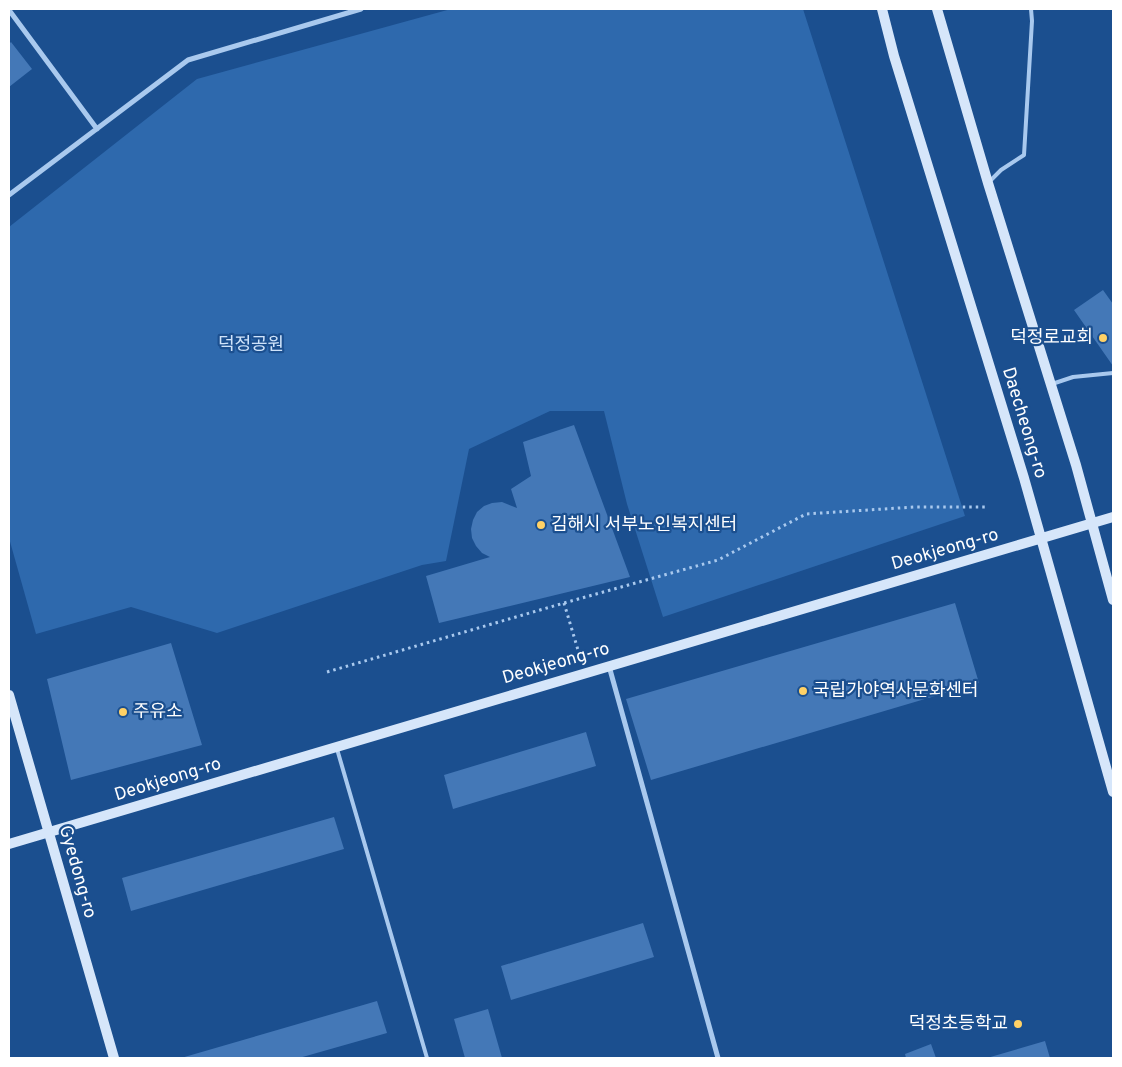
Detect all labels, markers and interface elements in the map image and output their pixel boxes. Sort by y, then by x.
place label: 덕정로교회 [1010,327,1093,350]
marker: 덕정로교회 [1097,332,1109,344]
park label: 덕정공원 [218,334,284,357]
street label: Daecheong-ro [996,365,1052,481]
place label: 김해시 서부노인복지센터 [551,514,737,537]
marker: 김해시 서부노인복지센터 [535,519,547,531]
street label: Deokjeong-ro [889,524,1001,576]
street label: Deokjeong-ro [500,638,612,690]
place label: 국립가야역사문화센터 [813,680,979,703]
marker: 국립가야역사문화센터 [797,685,809,697]
place label: 주유소 [133,701,183,724]
marker: 주유소 [117,706,129,718]
street label: Deokjeong-ro [112,753,224,807]
street label: Gyedong-ro [53,823,101,921]
place label: 덕정초등학교 [909,1013,1008,1036]
marker: 덕정초등학교 [1012,1018,1024,1030]

